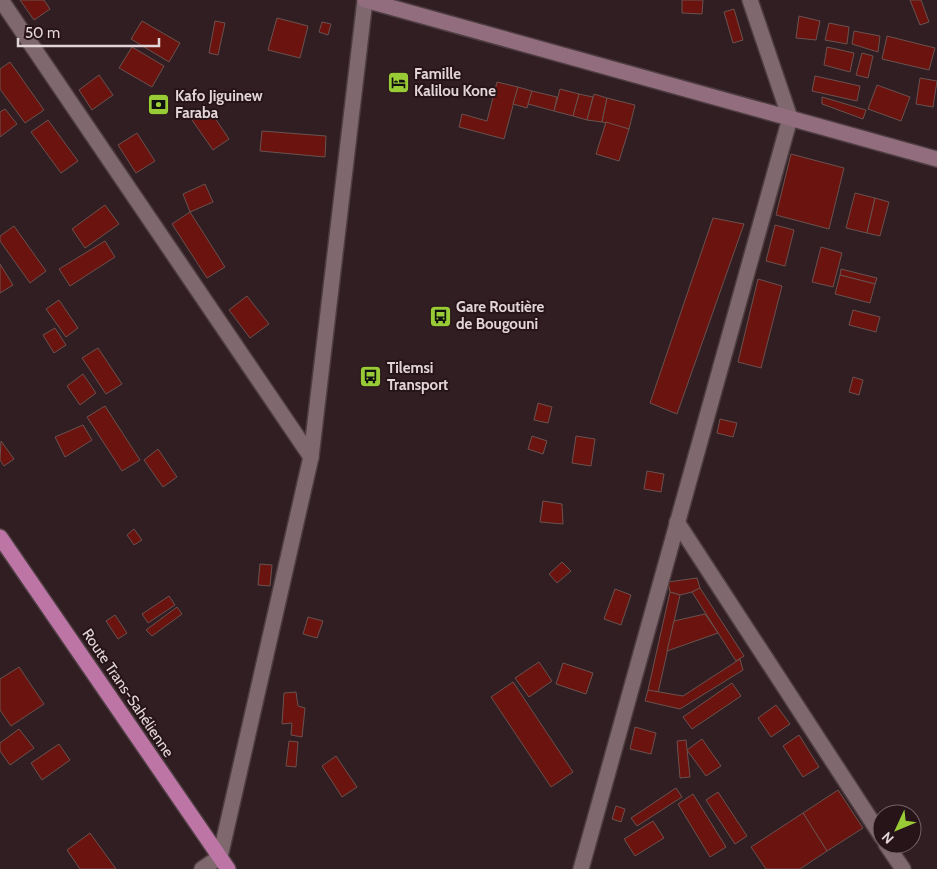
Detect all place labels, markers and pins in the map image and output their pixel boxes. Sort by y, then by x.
place label: Famille Kalilou Kone [414,65,496,100]
hotel icon: Famille Kalilou Kone [386,71,410,95]
place label: Kafo Jiguinew Faraba [175,87,263,122]
bank icon: Kafo Jiguinew Faraba [147,93,171,117]
place label: Gare Routière de Bougouni [456,298,545,333]
bus stop icon: Gare Routière de Bougouni [428,304,452,328]
place label: Tilemsi Transport [387,359,448,394]
bus stop icon: Tilemsi Transport [359,365,383,389]

